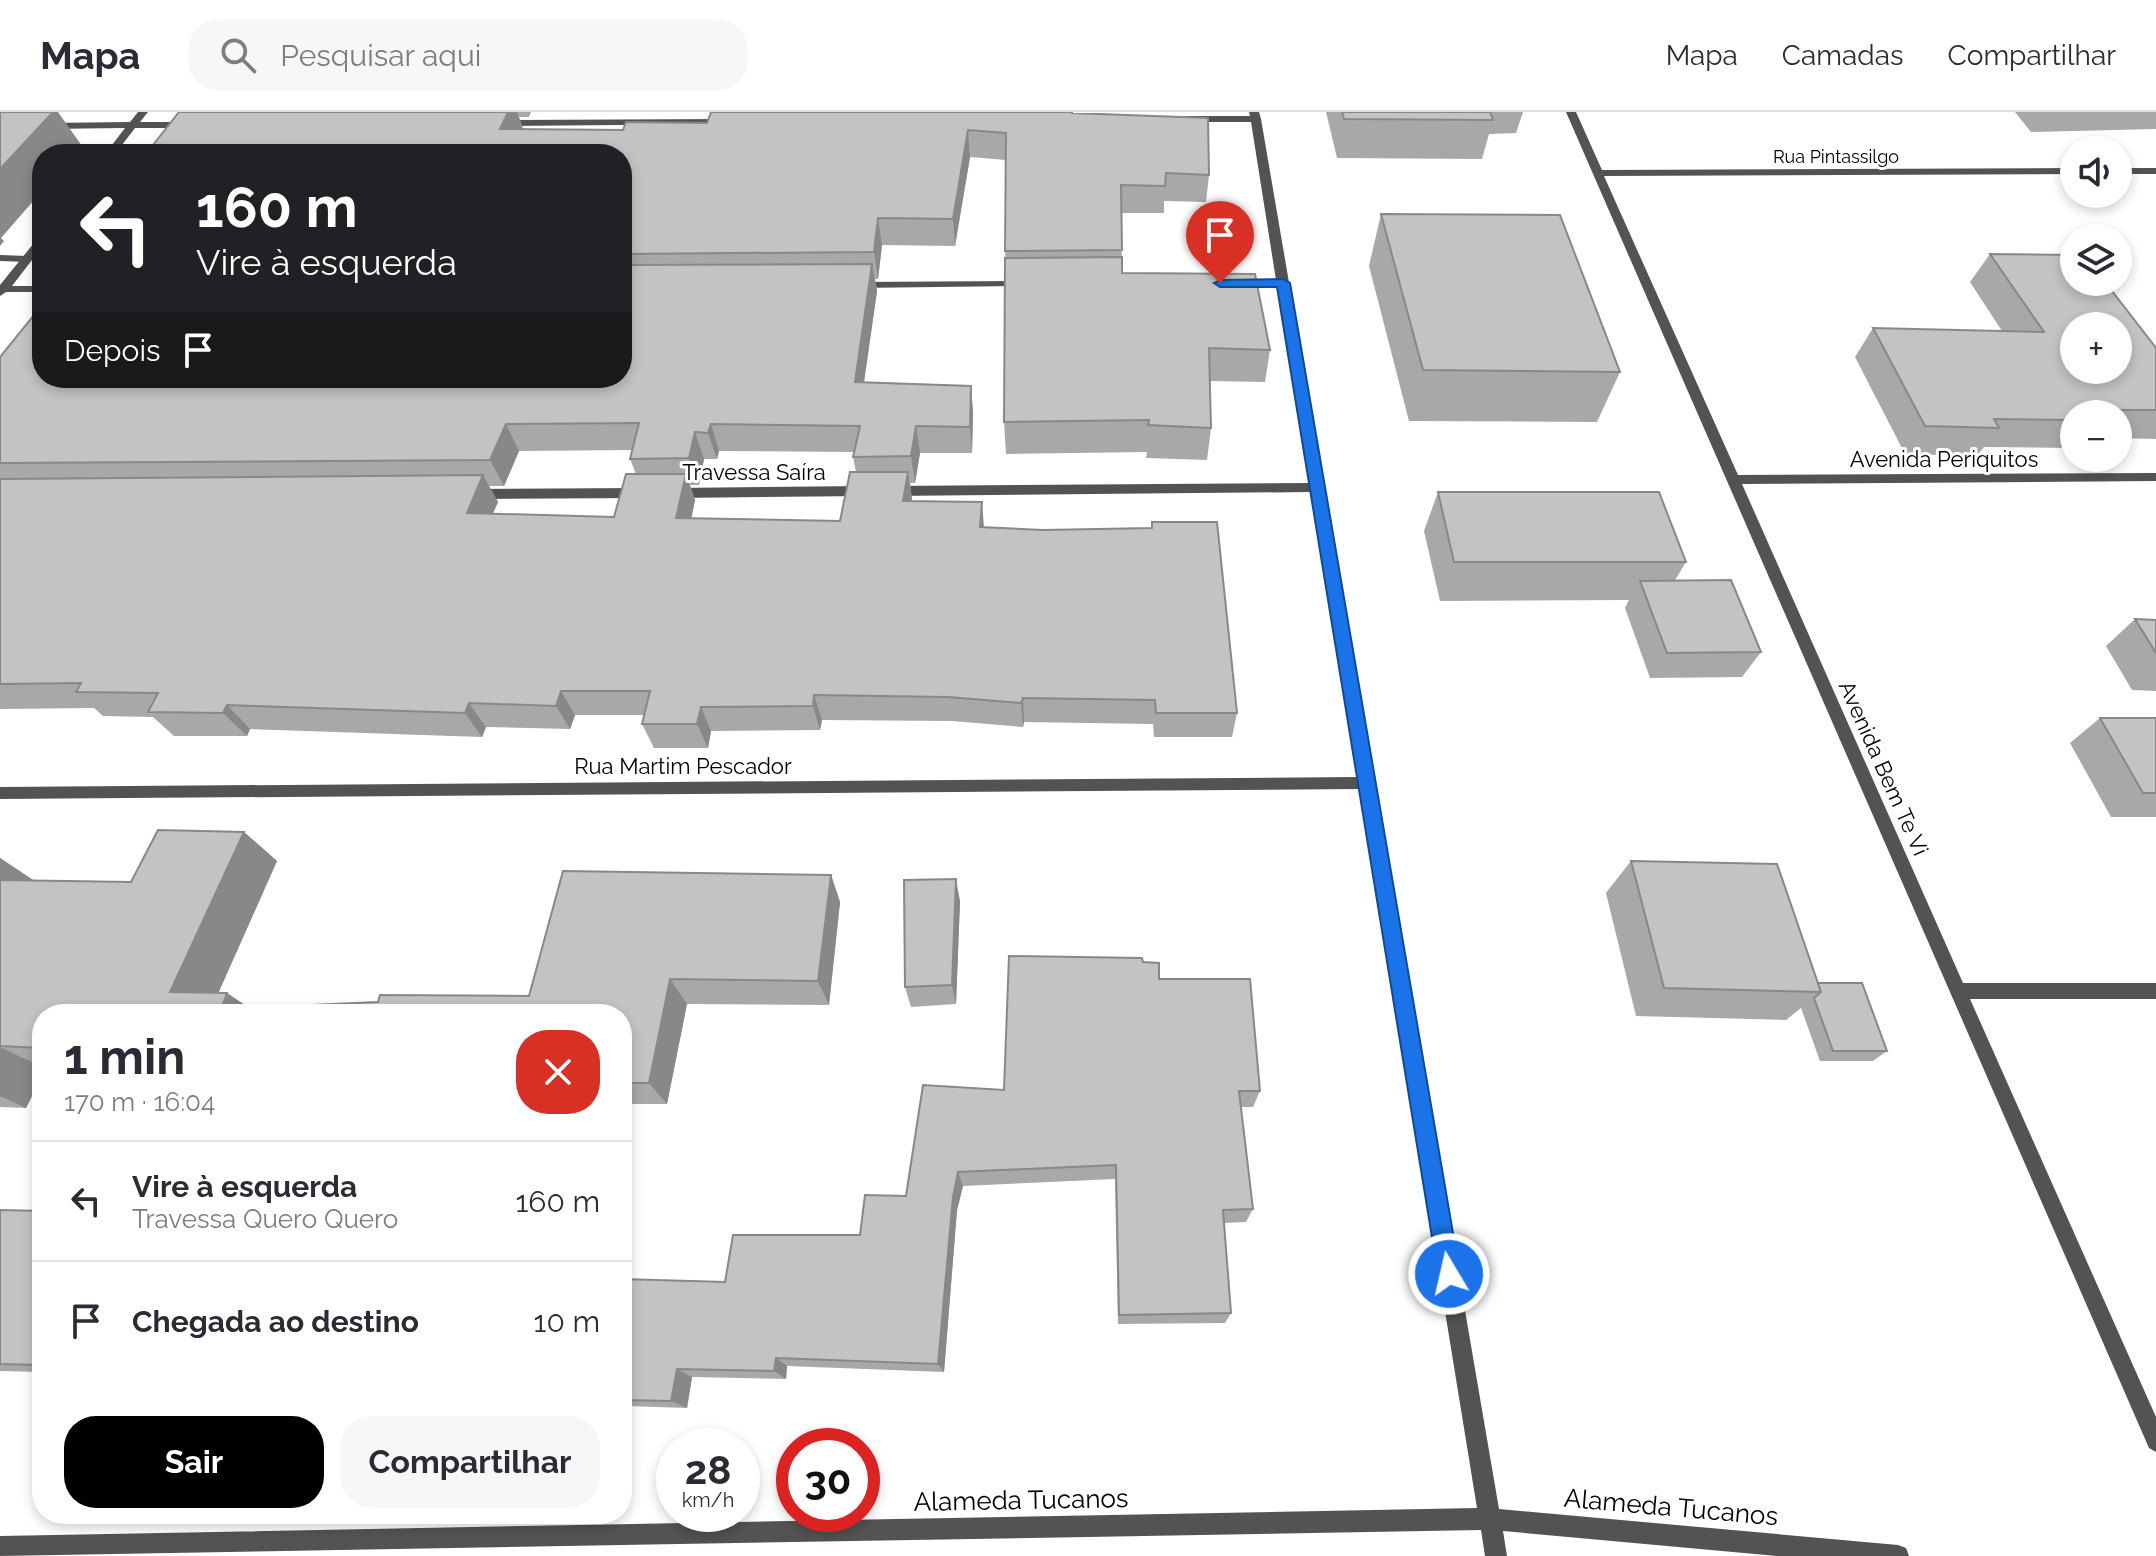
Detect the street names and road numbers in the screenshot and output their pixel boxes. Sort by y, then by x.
street label: Rua Pintassilgo [1773,146,1899,167]
street label: Avenida Periquitos [1850,446,2038,472]
street label: Travessa Saíra [682,459,826,485]
street label: Avenida Bem Te Vi [1834,677,1934,859]
street label: Rua Martim Pescador [574,753,792,779]
street label: Alameda Tucanos [913,1483,1129,1517]
street label: Alameda Tucanos [1563,1483,1779,1531]

